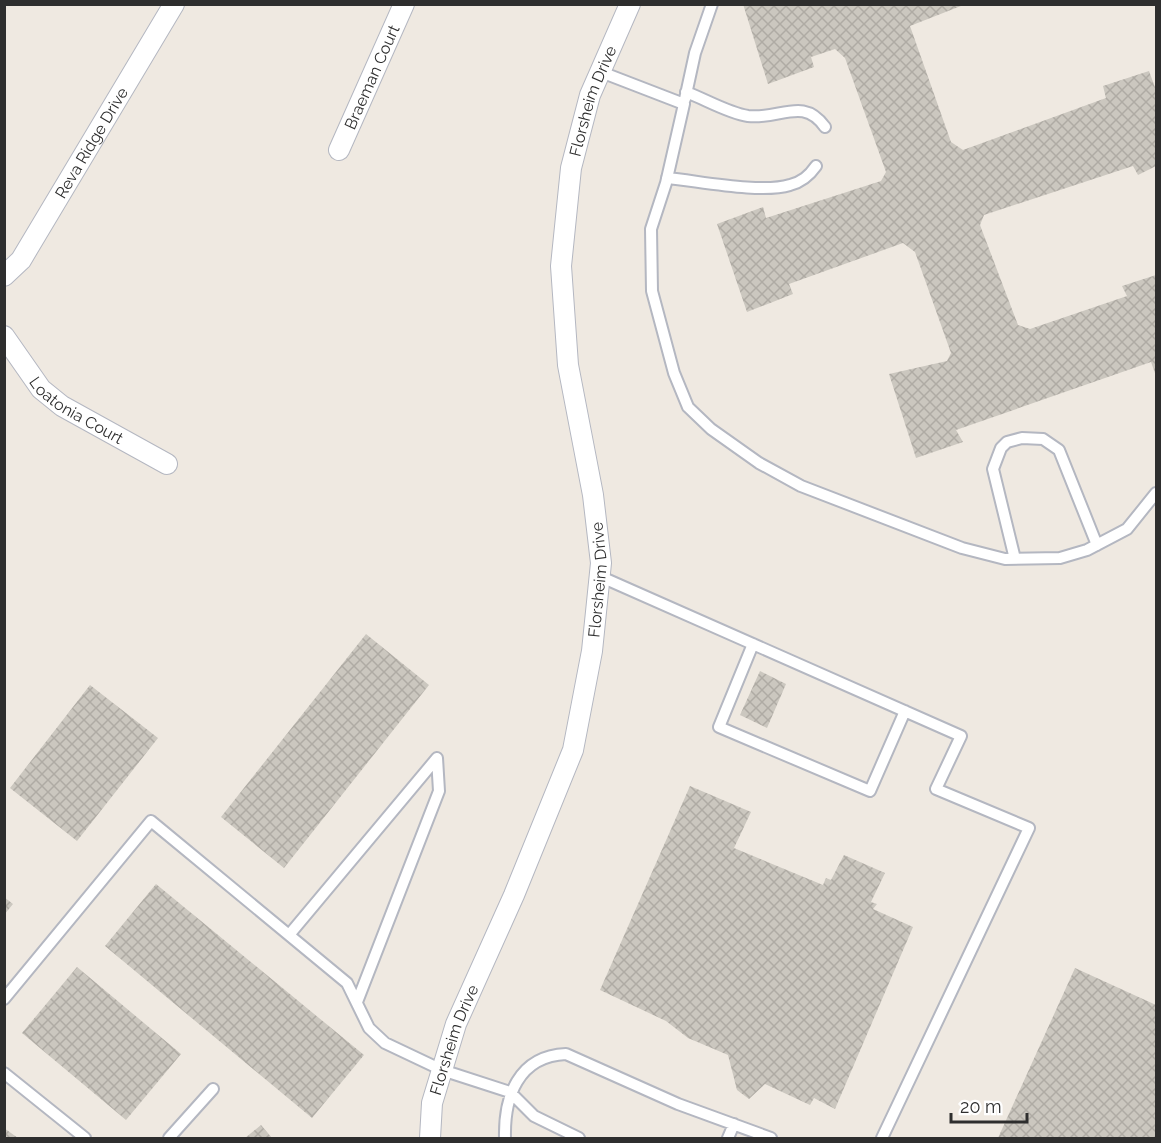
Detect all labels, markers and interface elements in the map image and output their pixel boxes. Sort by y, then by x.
street label: Braeman Court [340,21,404,132]
street label: Florsheim Drive [565,43,621,158]
street label: Reva Ridge Drive [51,84,132,202]
street label: Loatonia Court [25,373,127,448]
street label: Florsheim Drive [584,521,611,638]
street label: Florsheim Drive [426,982,482,1097]
scale bar [951,1086,1028,1124]
text: 20 m [960,1096,1002,1117]

